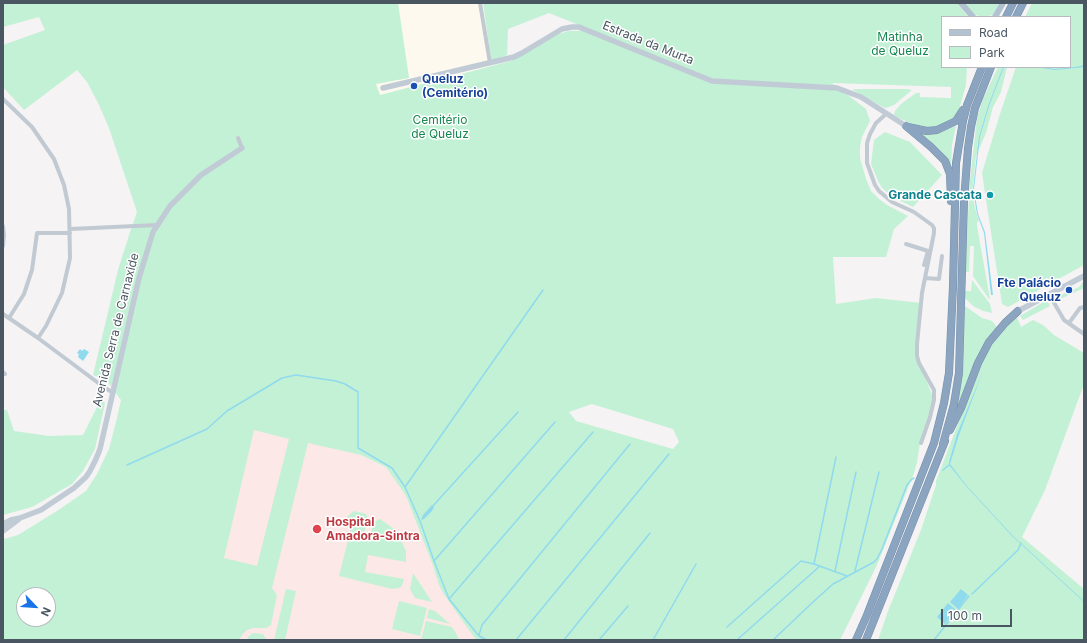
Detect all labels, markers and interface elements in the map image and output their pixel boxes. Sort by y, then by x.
legend [941,16,1071,68]
street label: Estrada da Murta [600,18,696,68]
text: Road [979,25,1008,40]
park label: Matinha de Queluz [871,30,929,58]
text: Park [979,45,1005,60]
place label: Queluz (Cemitério) [422,72,488,100]
marker: Queluz (Cemitério) [409,81,419,91]
park label: Cemitério de Queluz [411,113,469,141]
place label: Grande Cascata [888,188,982,202]
marker: Grande Cascata [985,190,995,200]
street label: Avenida Serra de Carnaxide [90,252,142,408]
place label: Fte Palácio Queluz [997,276,1061,304]
marker: Fte Palácio Queluz [1064,285,1074,295]
place label: Hospital Amadora-Sintra [326,515,420,543]
marker: Hospital Amadora-Sintra [311,523,323,535]
north arrow [16,587,56,627]
scale bar [943,601,1014,627]
text: N [38,605,54,618]
text: 100 m [948,608,982,623]

